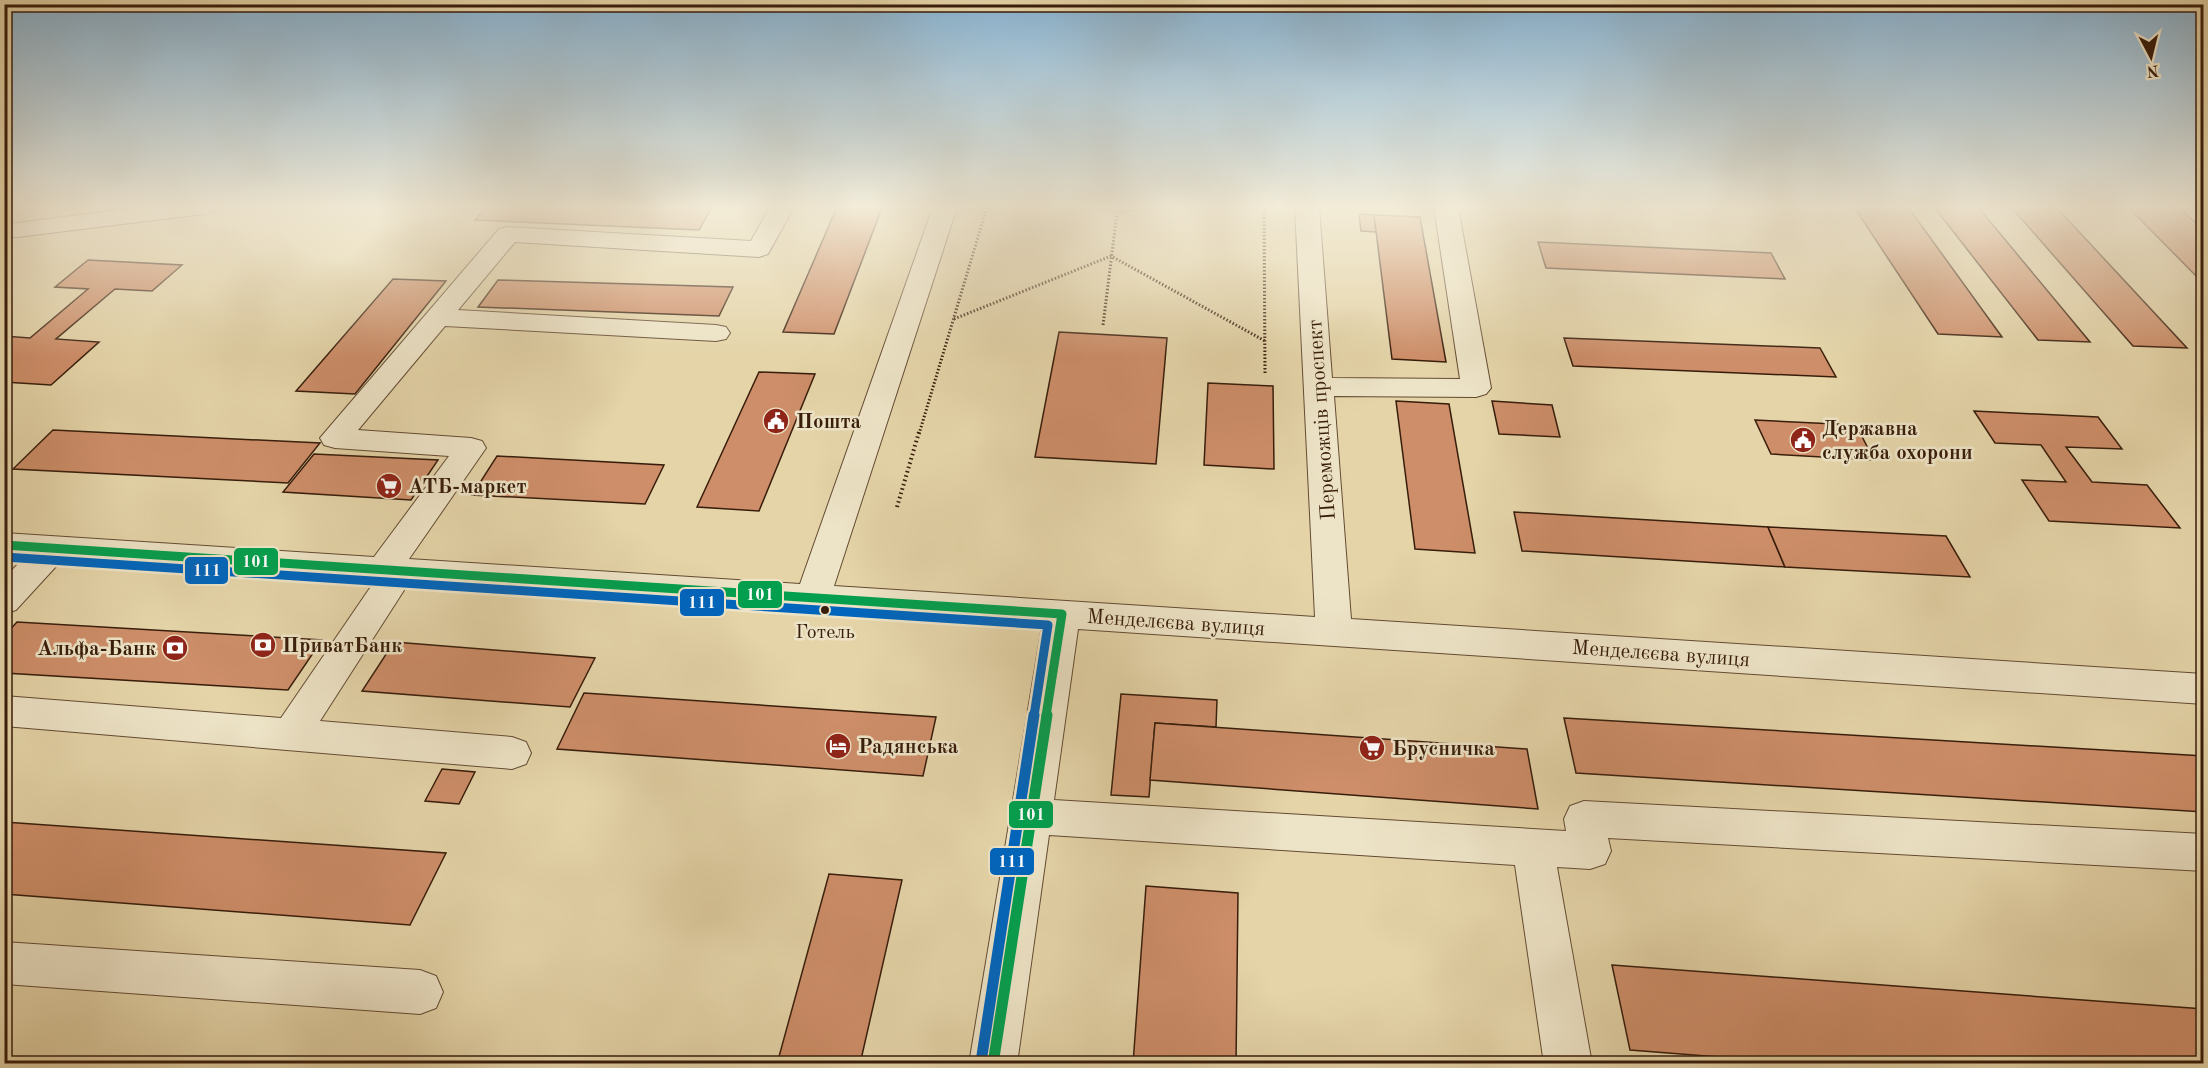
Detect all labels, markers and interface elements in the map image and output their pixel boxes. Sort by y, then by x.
north arrow [2121,27,2181,87]
text: N [2145,61,2160,79]
street label: Переможців проспект [1305,319,1340,521]
public building icon: Пошта [761,406,791,436]
place label: Пошта [796,412,862,433]
place label: Державна служба охорони [1822,419,1973,464]
public building icon: Державна служба охорони [1788,425,1818,455]
supermarket icon: АТБ-маркет [374,471,404,501]
place label: АТБ-маркет [408,477,527,498]
line badge: 101 [233,547,279,576]
text: 101 [242,555,270,571]
line badge: 111 [184,556,229,585]
text: 111 [193,564,221,580]
line badge: 101 [737,580,783,609]
line badge: 111 [679,588,725,617]
text: 101 [746,588,774,604]
text: 111 [688,596,716,612]
marker: Готель [819,604,831,616]
street label: Менделєєва вулиця [1086,607,1266,640]
place label: Готель [795,623,855,643]
bank icon: ПриватБанк [248,630,278,660]
bank icon: Альфа-Банк [160,633,190,663]
place label: ПриватБанк [282,636,402,657]
street label: Менделєєва вулиця [1571,638,1751,671]
place label: Альфа-Банк [37,639,156,660]
hotel icon: Радянська [823,731,853,761]
supermarket icon: Брусничка [1357,733,1387,763]
place label: Радянська [858,737,959,758]
place label: Брусничка [1392,739,1495,760]
line badge: 101 [1008,800,1054,829]
text: 101 [1017,808,1045,824]
line badge: 111 [989,847,1035,876]
text: 111 [998,855,1026,871]

